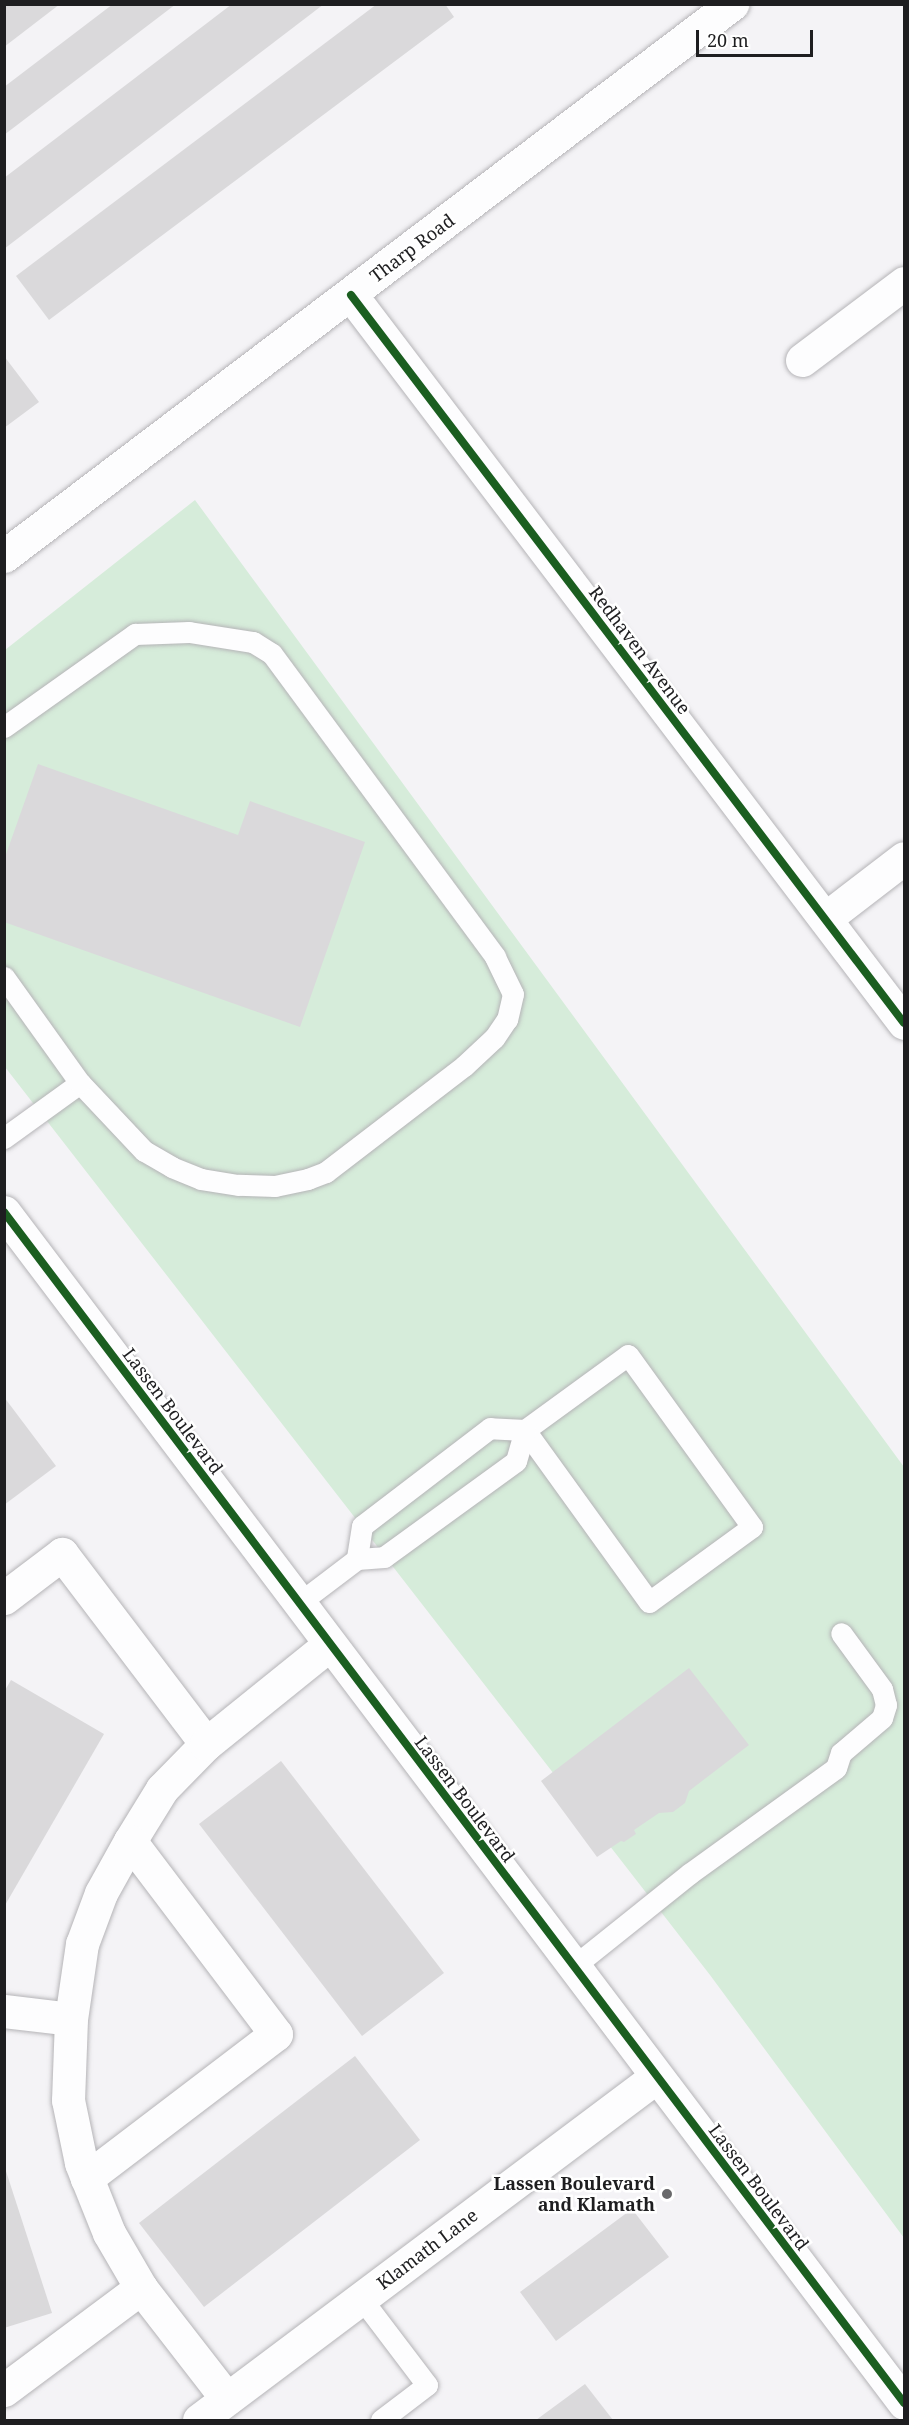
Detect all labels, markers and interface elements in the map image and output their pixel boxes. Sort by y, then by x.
scale bar [699,18,816,56]
text: 20 m [707,28,749,52]
street label: Tharp Road [365,209,459,287]
street label: Redhaven Avenue [585,582,695,718]
street label: Lassen Boulevard [119,1344,227,1478]
street label: Lassen Boulevard [411,1732,519,1866]
street label: Lassen Boulevard [705,2120,813,2254]
place label: Lassen Boulevard and Klamath [494,2173,655,2216]
marker: Lassen Boulevard and Klamath [660,2187,674,2201]
street label: Klamath Lane [372,2204,482,2294]

